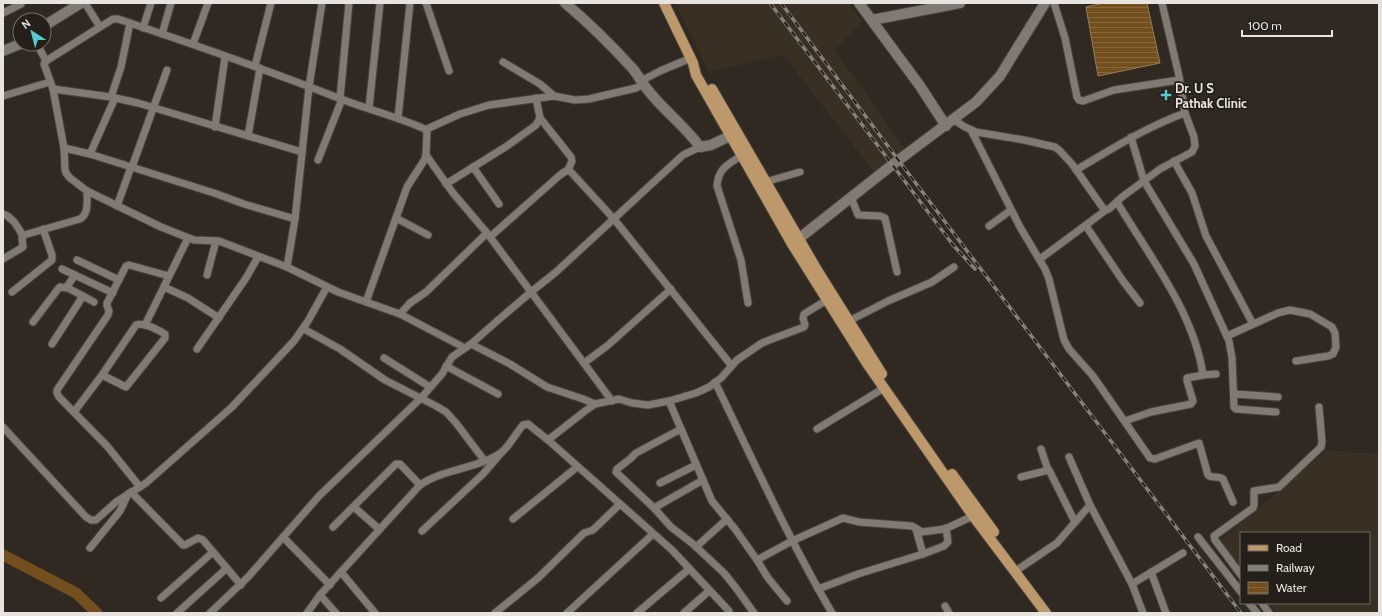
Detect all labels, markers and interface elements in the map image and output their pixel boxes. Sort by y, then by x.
north arrow [12,12,52,52]
scale bar [1242,12,1332,38]
text: N [19,16,33,32]
text: 100 m [1248,18,1282,33]
place label: Dr. U S Pathak Clinic [1175,80,1247,111]
marker: Dr. U S Pathak Clinic [1160,89,1172,101]
legend [1240,532,1370,604]
text: Road [1276,540,1302,555]
text: Railway [1276,560,1314,575]
text: Water [1276,580,1307,595]

